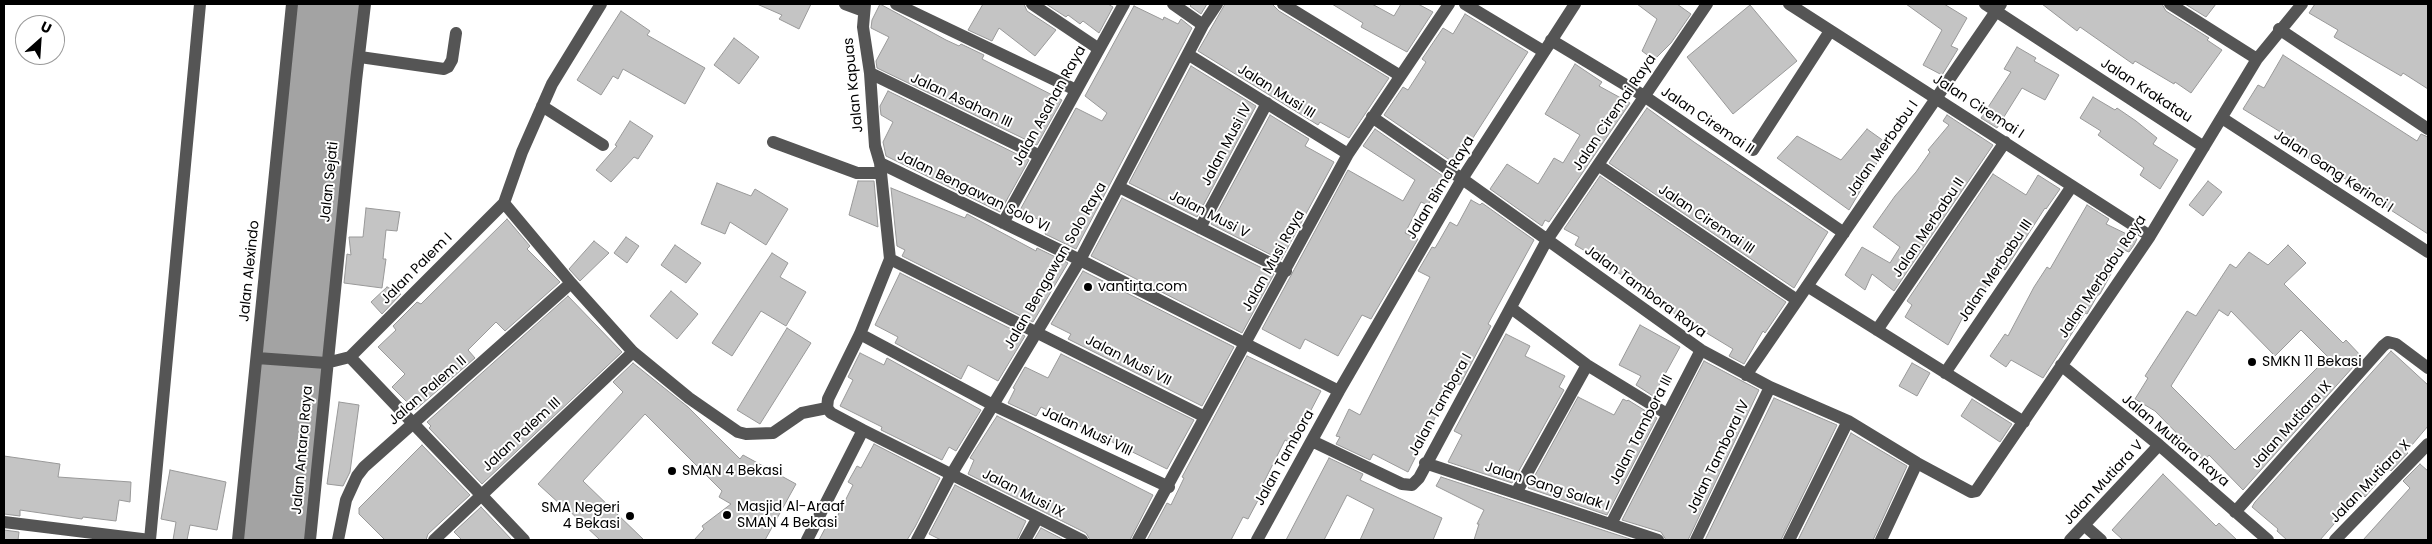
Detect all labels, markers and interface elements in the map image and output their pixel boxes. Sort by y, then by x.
north arrow [15,15,65,65]
text: U [37,16,55,39]
street label: Jalan Kapuas [841,37,867,133]
street label: Jalan Asahan Raya [1010,43,1090,169]
street label: Jalan Ciremai Raya [1570,52,1660,174]
street label: Jalan Krakatau [2097,55,2195,127]
street label: Jalan Musi III [1234,61,1318,123]
street label: Jalan Asahan III [908,70,1014,132]
street label: Jalan Ciremai I [1929,71,2027,143]
street label: Jalan Ciremai II [1657,84,1757,158]
street label: Jalan Merbabu I [1844,98,1922,200]
street label: Jalan Musi IV [1198,101,1256,189]
street label: Jalan Gang Kerinci I [2270,127,2396,217]
street label: Jalan Bima Raya [1404,133,1478,243]
street label: Jalan Sejati [317,141,343,223]
street label: Jalan Bengawan Solo VI [894,148,1052,236]
street label: Jalan Merbabu II [1889,175,1969,281]
street label: Jalan Bengawan Solo Raya [1001,180,1111,352]
street label: Jalan Ciremai III [1655,182,1757,258]
street label: Jalan Musi V [1166,188,1252,242]
street label: Jalan Musi Raya [1239,207,1309,315]
street label: Jalan Merbabu Raya [2056,212,2150,342]
street label: Jalan Merbabu III [1956,217,2036,325]
street label: Jalan Alexindo [236,220,264,322]
street label: Jalan Palem I [378,230,456,308]
street label: Jalan Tambora Raya [1581,242,1709,342]
place label: vantirta.com [1098,279,1187,295]
marker: vantirta.com [1082,281,1094,293]
street label: Jalan Musi VII [1082,332,1174,390]
street label: Jalan Tambora I [1406,351,1476,459]
street label: Jalan Palem II [386,353,470,429]
place label: SMKN 11 Bekasi [2262,354,2362,370]
marker: SMKN 11 Bekasi [2246,356,2258,368]
street label: Jalan Tambora III [1607,372,1677,488]
street label: Jalan Mutiara IX [2248,378,2336,472]
street label: Jalan Antara Raya [289,385,317,515]
street label: Jalan Mutiara Raya [2118,391,2232,491]
street label: Jalan Palem III [479,395,565,475]
street label: Jalan Tambora IV [1684,398,1754,516]
street label: Jalan Musi VIII [1039,404,1135,460]
street label: Jalan Tambora [1252,407,1318,509]
street label: Jalan Mutiara V [2061,437,2147,529]
street label: Jalan Mutiara X [2327,437,2415,527]
street label: Jalan Gang Salak I [1483,459,1611,515]
place label: SMAN 4 Bekasi [682,463,783,479]
marker: SMAN 4 Bekasi [666,465,678,477]
street label: Jalan Musi IX [979,466,1067,522]
place label: Masjid Al-Araaf SMAN 4 Bekasi [737,499,845,532]
place label: SMA Negeri 4 Bekasi [541,500,620,532]
marker: Masjid Al-Araaf SMAN 4 Bekasi [721,509,733,521]
marker: SMA Negeri 4 Bekasi [624,510,636,522]

